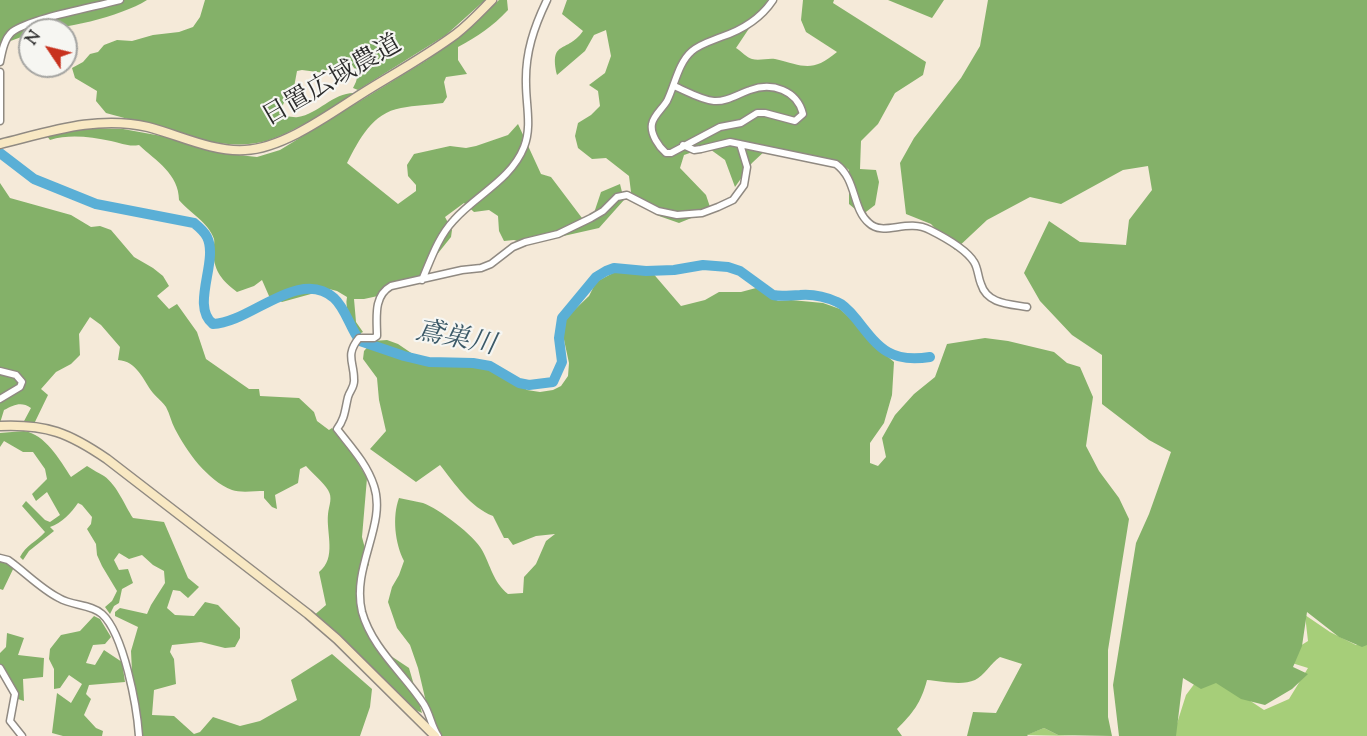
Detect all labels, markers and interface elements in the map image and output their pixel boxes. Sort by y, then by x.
north arrow [18,18,78,78]
text: N [21,27,48,50]
street label: 日置広域農道 [258,30,408,136]
water label: 鳶巣川 [412,317,498,365]

